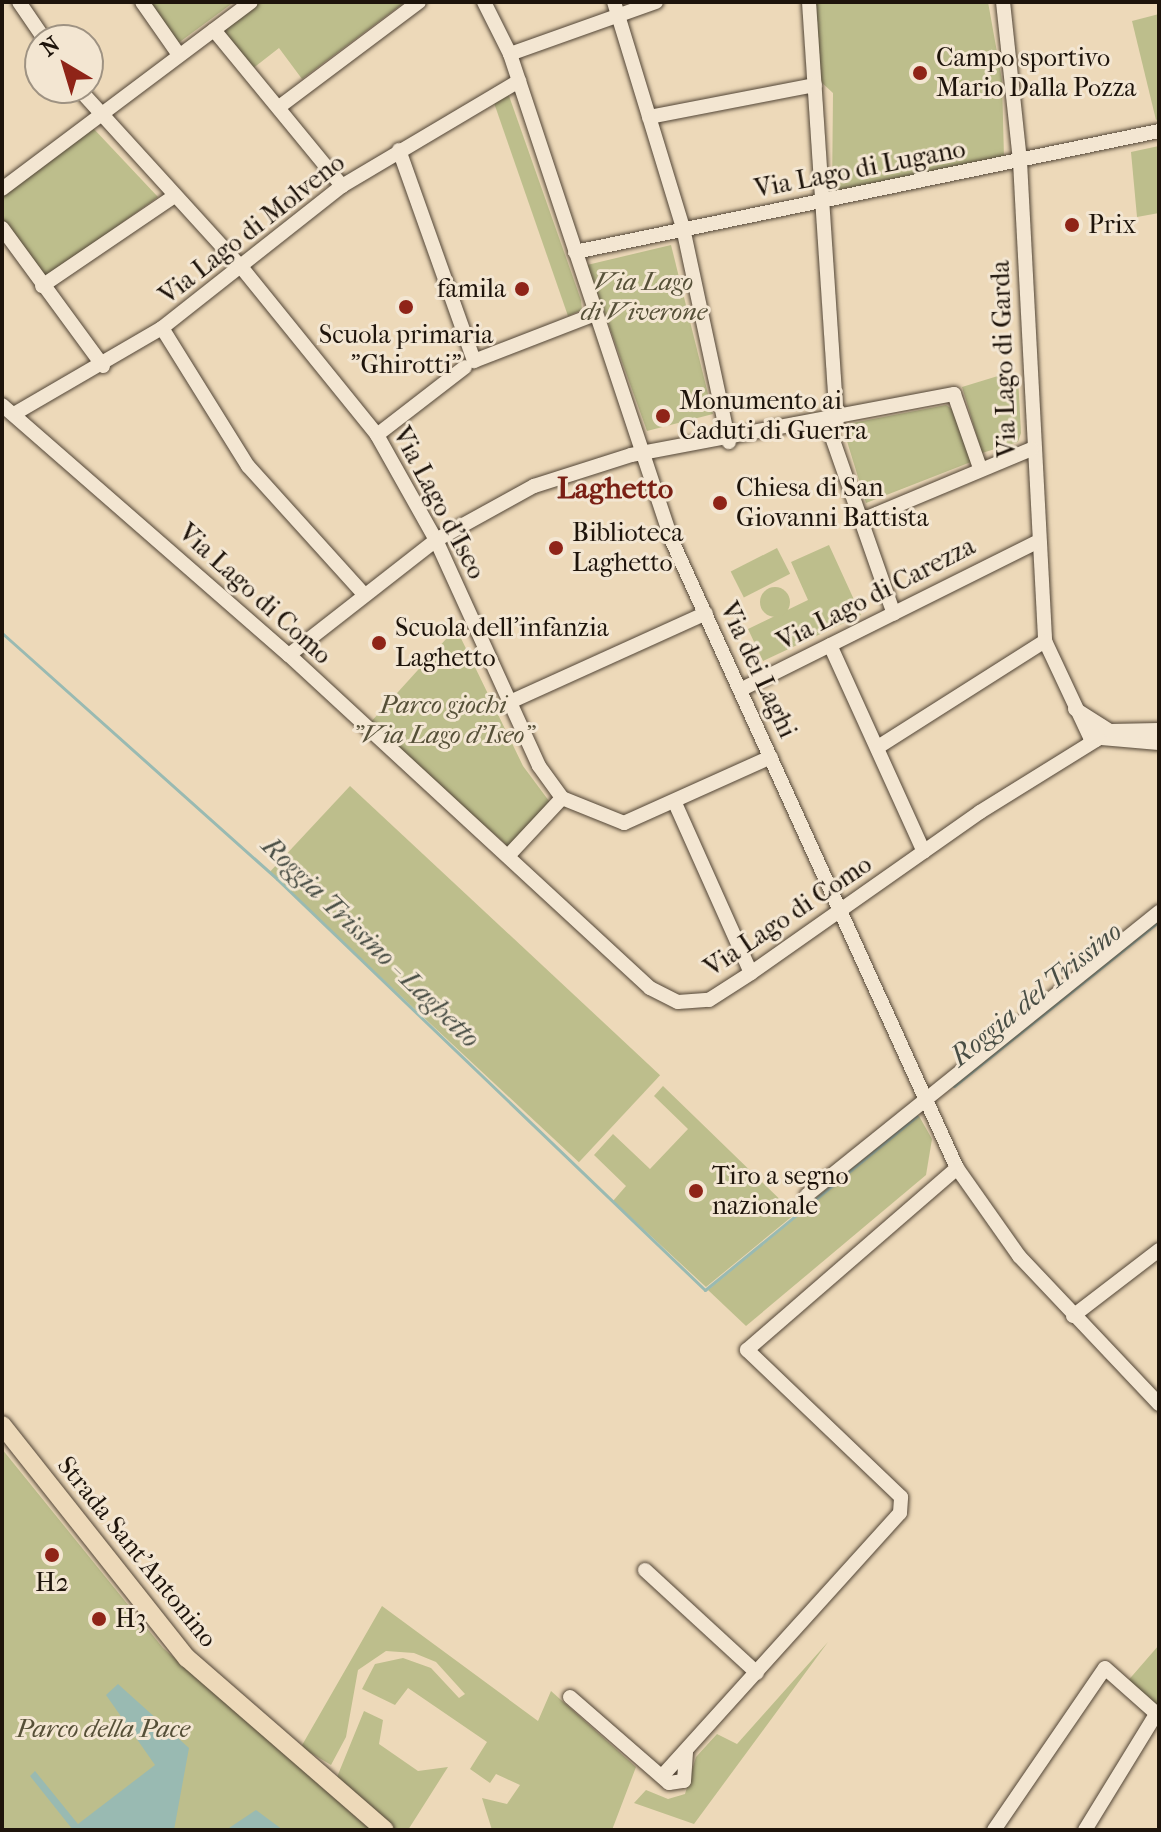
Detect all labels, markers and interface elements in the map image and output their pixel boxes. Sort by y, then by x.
north arrow [24,24,104,104]
text: N [36,31,65,62]
place label: Campo sportivo Mario Dalla Pozza [936,42,1136,104]
marker: Campo sportivo Mario Dalla Pozza [911,64,929,82]
street label: Via Lago di Lugano [752,133,968,205]
street label: Via Lago di Molveno [153,147,351,311]
place label: Prix [1088,209,1136,241]
marker: Prix [1063,216,1081,234]
street label: Via Lago di Garda [985,260,1023,458]
park label: Via Lago di Viverone [581,266,707,328]
place label: famila [437,273,506,305]
marker: famila [513,280,531,298]
marker: Scuola primaria "Ghirotti" [397,298,415,316]
place label: Scuola primaria "Ghirotti" [319,319,493,380]
place label: Monumento ai Caduti di Guerra [679,385,867,446]
marker: Monumento ai Caduti di Guerra [654,407,672,425]
street label: Via Lago d'Iseo [386,422,492,584]
district label: Laghetto [557,471,673,507]
place label: Chiesa di San Giovanni Battista [736,472,929,534]
marker: Chiesa di San Giovanni Battista [711,494,729,512]
street label: Via Lago di Como [172,517,338,671]
place label: Biblioteca Laghetto [572,517,683,578]
street label: Via Lago di Carezza [772,531,980,657]
marker: Biblioteca Laghetto [547,539,565,557]
street label: Via dei Laghi [713,597,803,743]
place label: Scuola dell'infanzia Laghetto [395,612,609,674]
marker: Scuola dell'infanzia Laghetto [370,634,388,652]
park label: Parco giochi "Via Lago d'Iseo" [352,689,534,750]
water label: Roggia Trissino - Laghetto [255,829,487,1055]
street label: Via Lago di Como [698,848,878,984]
water label: Roggia del Trissino [943,915,1129,1073]
place label: Tiro a segno nazionale [712,1160,849,1222]
marker: Tiro a segno nazionale [687,1182,705,1200]
street label: Strada Sant'Antonino [50,1450,224,1654]
marker: H2 [43,1546,61,1564]
place label: H2 [35,1567,69,1599]
place label: H3 [115,1603,146,1635]
marker: H3 [90,1610,108,1628]
park label: Parco della Pace [16,1713,190,1745]

